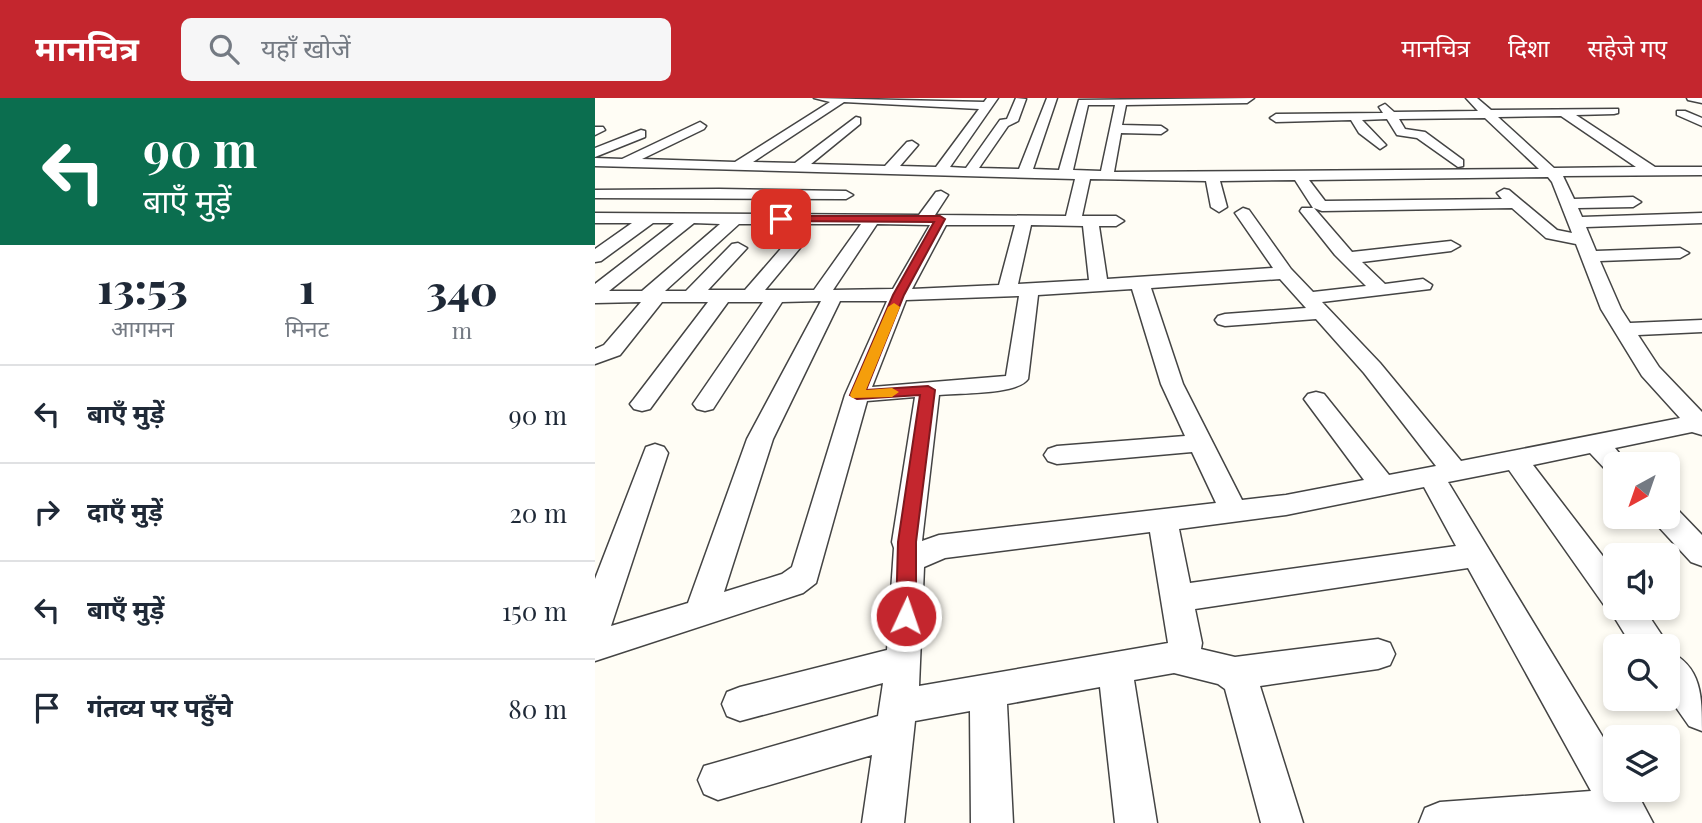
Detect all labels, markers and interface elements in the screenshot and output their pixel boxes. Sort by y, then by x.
search box [181,18,671,81]
text: मानचित्र [35,25,139,69]
icon: search [205,30,243,68]
text: यहाँ खोजें [261,30,350,65]
text: मानचित्र [1401,31,1470,63]
text: दिशा [1508,31,1549,63]
text: सहेजे गए [1587,31,1667,63]
text: 90 m [143,115,257,180]
icon: left [28,126,119,217]
text: बाएँ मुड़ें [143,178,231,221]
pin [751,189,811,249]
icon: arrive [762,200,800,238]
text: 13:53 [97,259,188,315]
text: 1 [299,259,315,315]
text: 340 [426,261,498,317]
text: आगमन [111,312,174,343]
text: मिनट [285,312,329,343]
text: m [452,314,472,345]
icon: left [28,395,66,433]
text: बाएँ मुड़ें [87,395,164,430]
text: 90 m [509,397,567,432]
north arrow [1603,452,1680,528]
map controls [1603,452,1680,802]
icon: right [28,493,66,531]
text: दाएँ मुड़ें [87,493,163,528]
text: 20 m [509,495,567,530]
button: sound [1603,543,1680,620]
position arrow [869,579,943,653]
icon: left [28,591,66,629]
text: बाएँ मुड़ें [87,591,164,626]
text: 150 m [502,593,567,628]
button: search [1603,634,1680,711]
icon: arrive [28,689,66,727]
text: गंतव्य पर पहुँचे [87,689,233,724]
text: 80 m [508,691,567,726]
button: layers [1603,725,1680,802]

